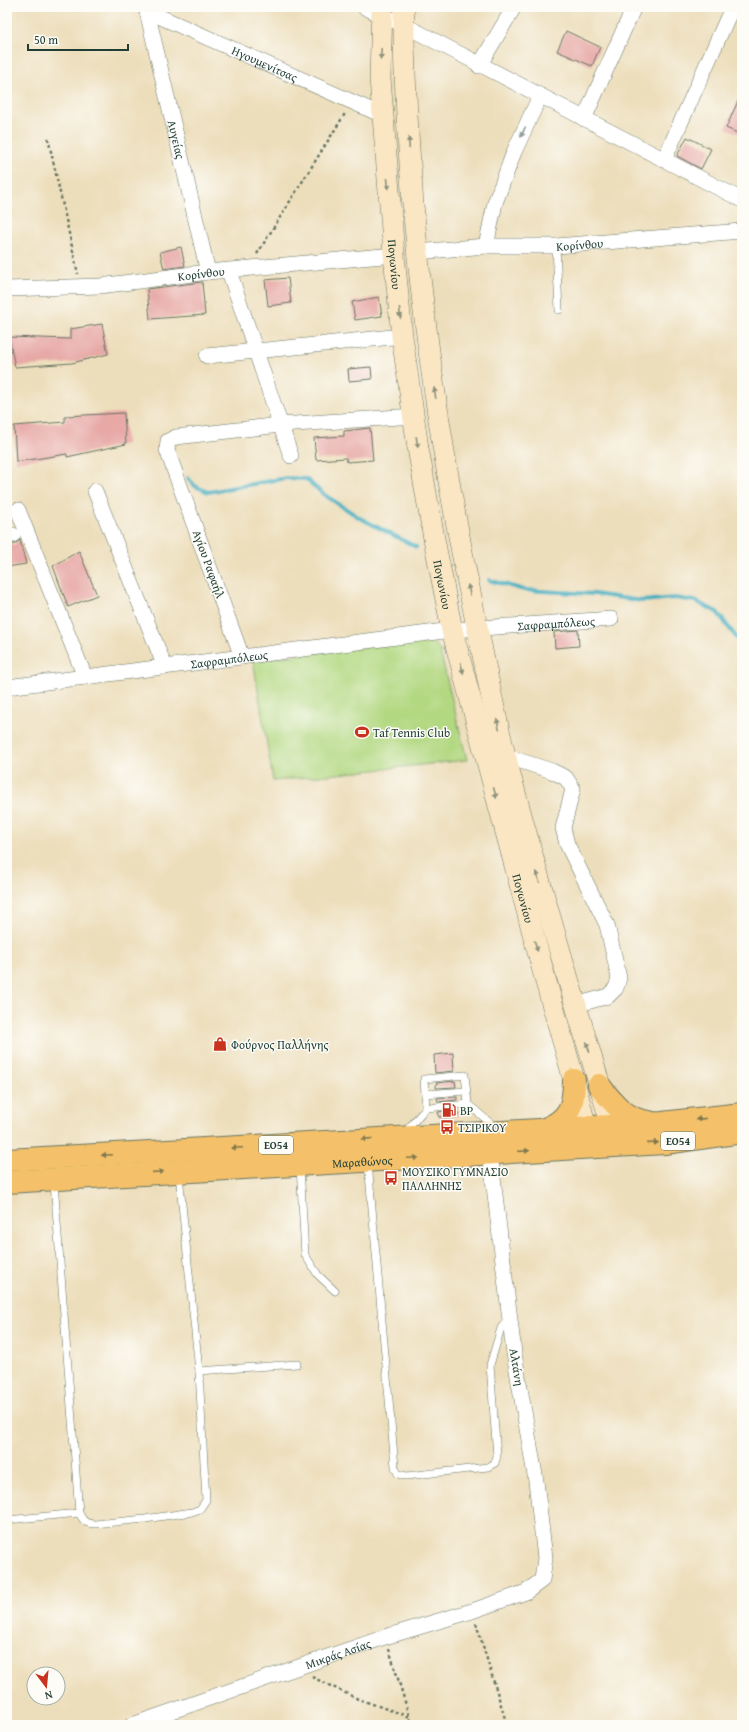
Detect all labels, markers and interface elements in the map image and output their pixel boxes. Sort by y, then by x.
scale bar [28,26,128,52]
text: 50 m [34,31,58,48]
street label: Ηγουμενίτσας [229,41,300,85]
one-way arrow [378,48,384,61]
street label: Αυγείας [164,118,190,161]
one-way arrow [520,126,526,137]
one-way arrow [406,136,412,149]
one-way arrow [385,178,391,190]
street label: Κορίνθου [555,234,604,254]
street label: Πογωνίου [384,239,406,290]
street label: Κορίνθου [177,262,225,284]
one-way arrow [397,307,403,319]
one-way arrow [432,387,438,400]
one-way arrow [414,436,420,448]
street label: Αγίου Ραφαήλ [189,528,229,601]
street label: Πογωνίου [430,558,456,611]
one-way arrow [466,584,472,597]
street label: Σαφραμπόλεως [517,612,595,634]
street label: Σαφραμπόλεως [190,645,269,672]
one-way arrow [459,662,465,674]
one-way arrow [495,718,501,730]
sports icon: Taf Tennis Club [354,724,370,740]
place label: Taf Tennis Club [373,724,450,741]
one-way arrow [493,787,499,800]
one-way arrow [535,871,541,883]
street label: Πογωνίου [509,872,538,925]
one-way arrow [533,940,539,952]
shop icon: Φούρνος Παλλήνης [212,1036,228,1052]
place label: Φούρνος Παλλήνης [231,1036,329,1053]
one-way arrow [585,1041,591,1053]
fuel station icon: BP [441,1102,457,1118]
place label: BP [460,1102,473,1119]
one-way arrow [695,1116,707,1122]
bus stop icon: ΤΣΙΡΙΚΟΥ [439,1119,455,1135]
place label: ΤΣΙΡΙΚΟΥ [458,1119,507,1136]
road number: ΕΟ54 [661,1132,695,1150]
road number: ΕΟ54 [259,1136,293,1154]
one-way arrow [361,1136,373,1143]
one-way arrow [647,1140,659,1147]
one-way arrow [231,1144,243,1151]
one-way arrow [518,1147,530,1154]
street label: Μαραθώνος [332,1151,393,1171]
one-way arrow [100,1152,113,1158]
one-way arrow [407,1154,419,1161]
place label: ΜΟΥΣΙΚΟ ΓΥΜΝΑΣΙΟ ΠΑΛΛΗΝΗΣ [402,1163,508,1194]
one-way arrow [152,1169,164,1176]
bus stop icon: ΜΟΥΣΙΚΟ ΓΥΜΝΑΣΙΟ ΠΑΛΛΗΝΗΣ [383,1170,399,1186]
street label: Αλτάνη [506,1347,528,1387]
street label: Μικράς Ασίας [303,1634,373,1673]
north arrow [26,1666,66,1706]
text: N [42,1687,54,1704]

